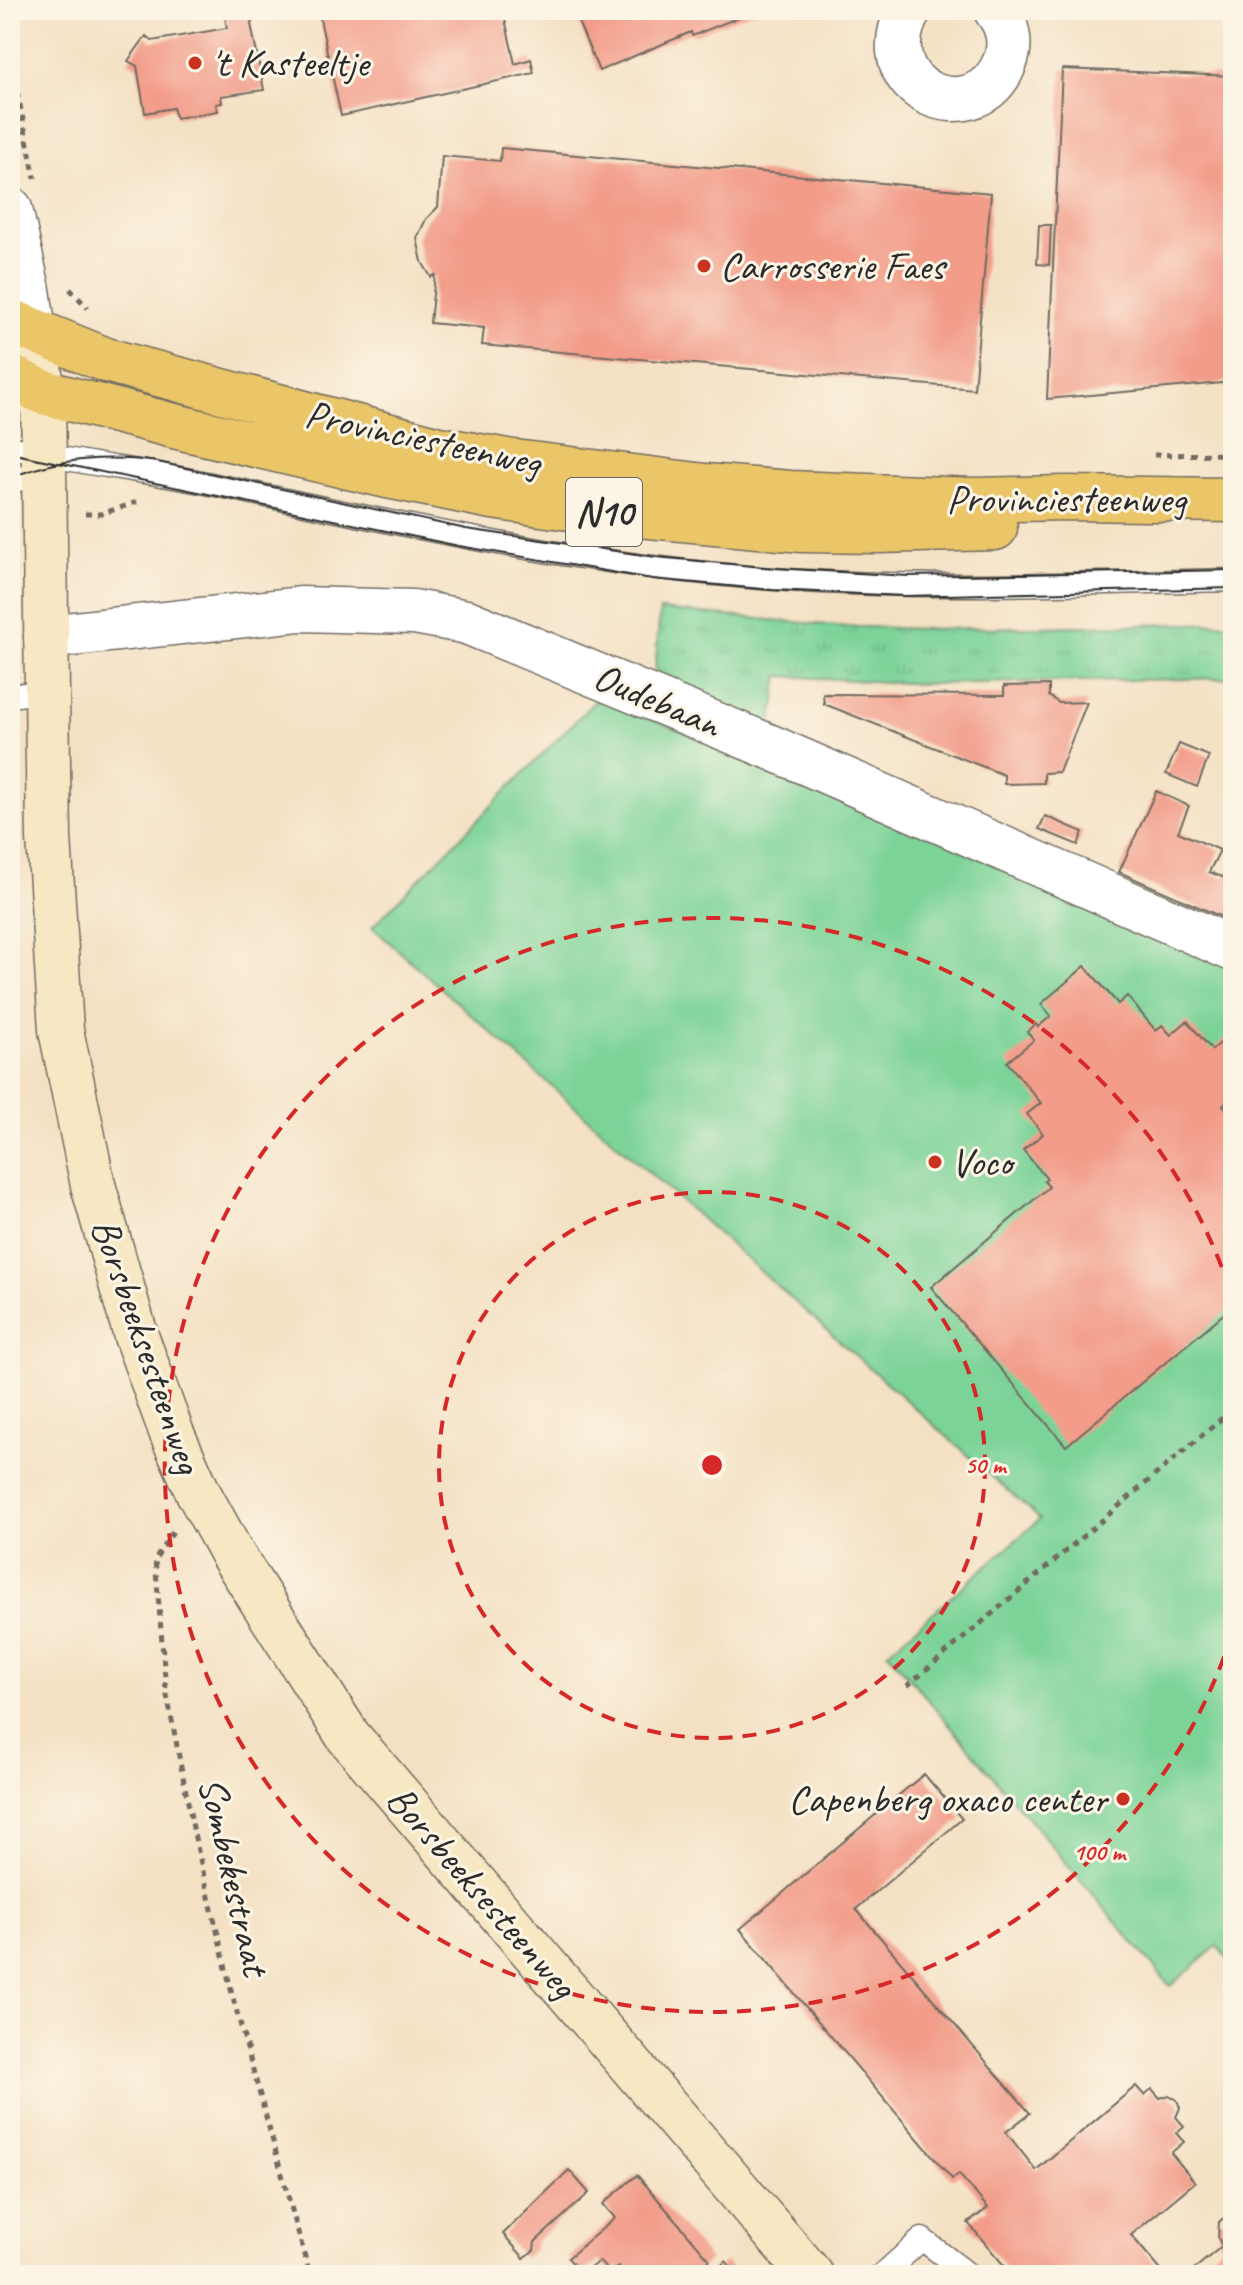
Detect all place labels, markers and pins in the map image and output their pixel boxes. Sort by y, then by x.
place label: 't Kasteeltje [211,38,371,88]
marker: 't Kasteeltje [186,54,204,72]
place label: Carrosserie Faes [720,241,947,291]
marker: Carrosserie Faes [695,257,713,275]
place label: Voco [951,1137,1016,1187]
marker: Voco [926,1153,944,1171]
centre of rings [698,1451,726,1479]
place label: Capenberg oxaco center [788,1774,1110,1824]
marker: Capenberg oxaco center [1114,1790,1132,1808]

